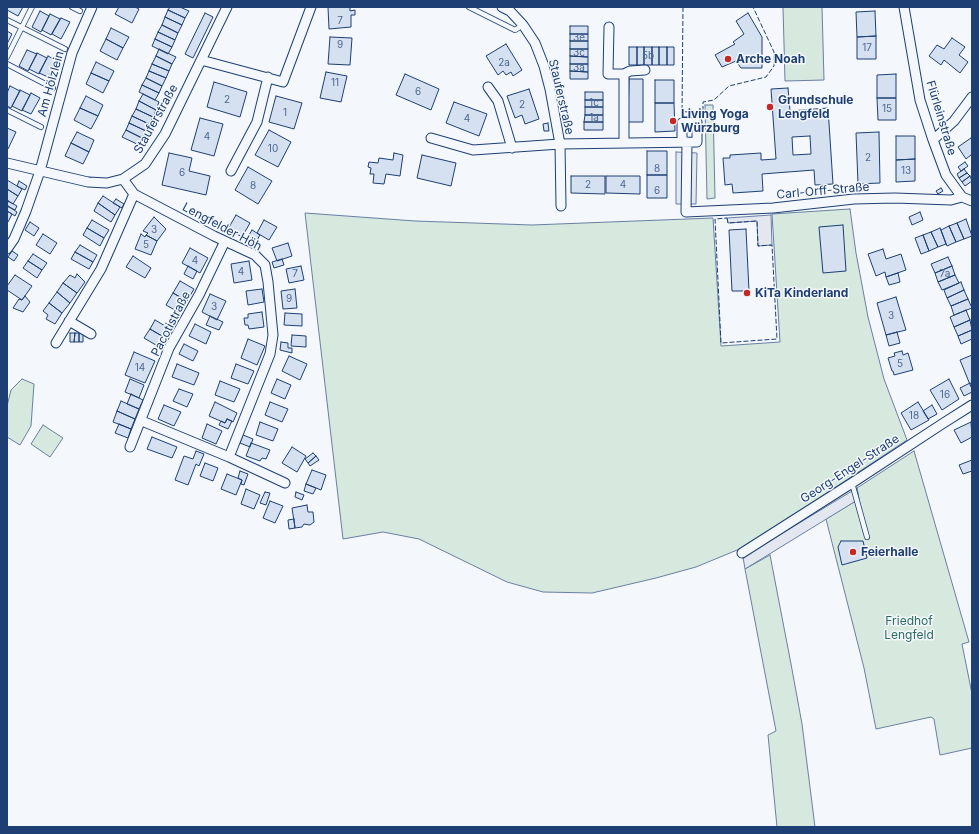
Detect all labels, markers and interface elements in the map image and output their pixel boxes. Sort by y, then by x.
house number: 7 [337,15,343,27]
house number: 3e [573,32,585,44]
house number: 9 [337,39,343,51]
house number: 17 [862,42,872,54]
house number: 3c [573,47,585,59]
street label: Am Hölzlein [35,49,67,119]
house number: 5b [642,50,654,62]
place label: Arche Noah [736,52,805,66]
marker: Arche Noah [723,54,733,64]
house number: 2a [498,57,510,69]
street label: Stauferstraße [545,58,577,136]
house number: 3a [573,62,585,74]
house number: 11 [331,77,339,89]
street label: Flürleinstraße [923,79,959,157]
street label: Stauferstraße [131,82,181,156]
house number: 6 [415,86,421,98]
place label: Grundschule Lengfeld [778,93,854,121]
house number: 2 [224,94,230,106]
house number: 1c [589,97,599,109]
house number: 2 [519,99,525,111]
marker: Grundschule Lengfeld [765,102,775,112]
house number: 15 [882,103,892,115]
house number: 1 [283,107,287,119]
place label: Living Yoga Würzburg [681,107,749,135]
house number: 1a [589,112,599,124]
house number: 4 [464,113,470,125]
marker: Living Yoga Würzburg [668,116,678,126]
house number: 4 [204,131,210,143]
house number: 10 [268,143,278,155]
house number: 2 [865,152,871,164]
house number: 8 [654,163,660,175]
house number: 13 [901,165,911,177]
house number: 6 [179,167,185,179]
house number: 2 [585,179,591,191]
house number: 4 [620,179,626,191]
house number: 8 [250,180,256,192]
street label: Carl-Orff-Straße [776,180,870,202]
house number: 6 [654,185,660,197]
street label: Lengfelder Höh [180,200,264,254]
house number: 3 [151,224,157,236]
house number: 5 [143,239,149,251]
house number: 4 [192,255,198,267]
house number: 4 [238,266,244,278]
house number: 7 [292,268,298,280]
house number: 7a [940,268,950,280]
place label: KiTa Kinderland [755,286,848,300]
marker: KiTa Kinderland [742,288,752,298]
street label: Pacotistraße [148,289,194,359]
house number: 9 [286,293,292,305]
house number: 3 [211,301,217,313]
house number: 3 [888,310,894,322]
house number: 5 [897,358,903,370]
house number: 14 [135,362,145,374]
house number: 16 [940,389,950,401]
house number: 18 [909,410,919,422]
street label: Georg-Engel-Straße [798,432,902,506]
place label: Feierhalle [861,545,918,559]
marker: Feierhalle [848,547,858,557]
park label: Friedhof Lengfeld [884,614,934,642]

